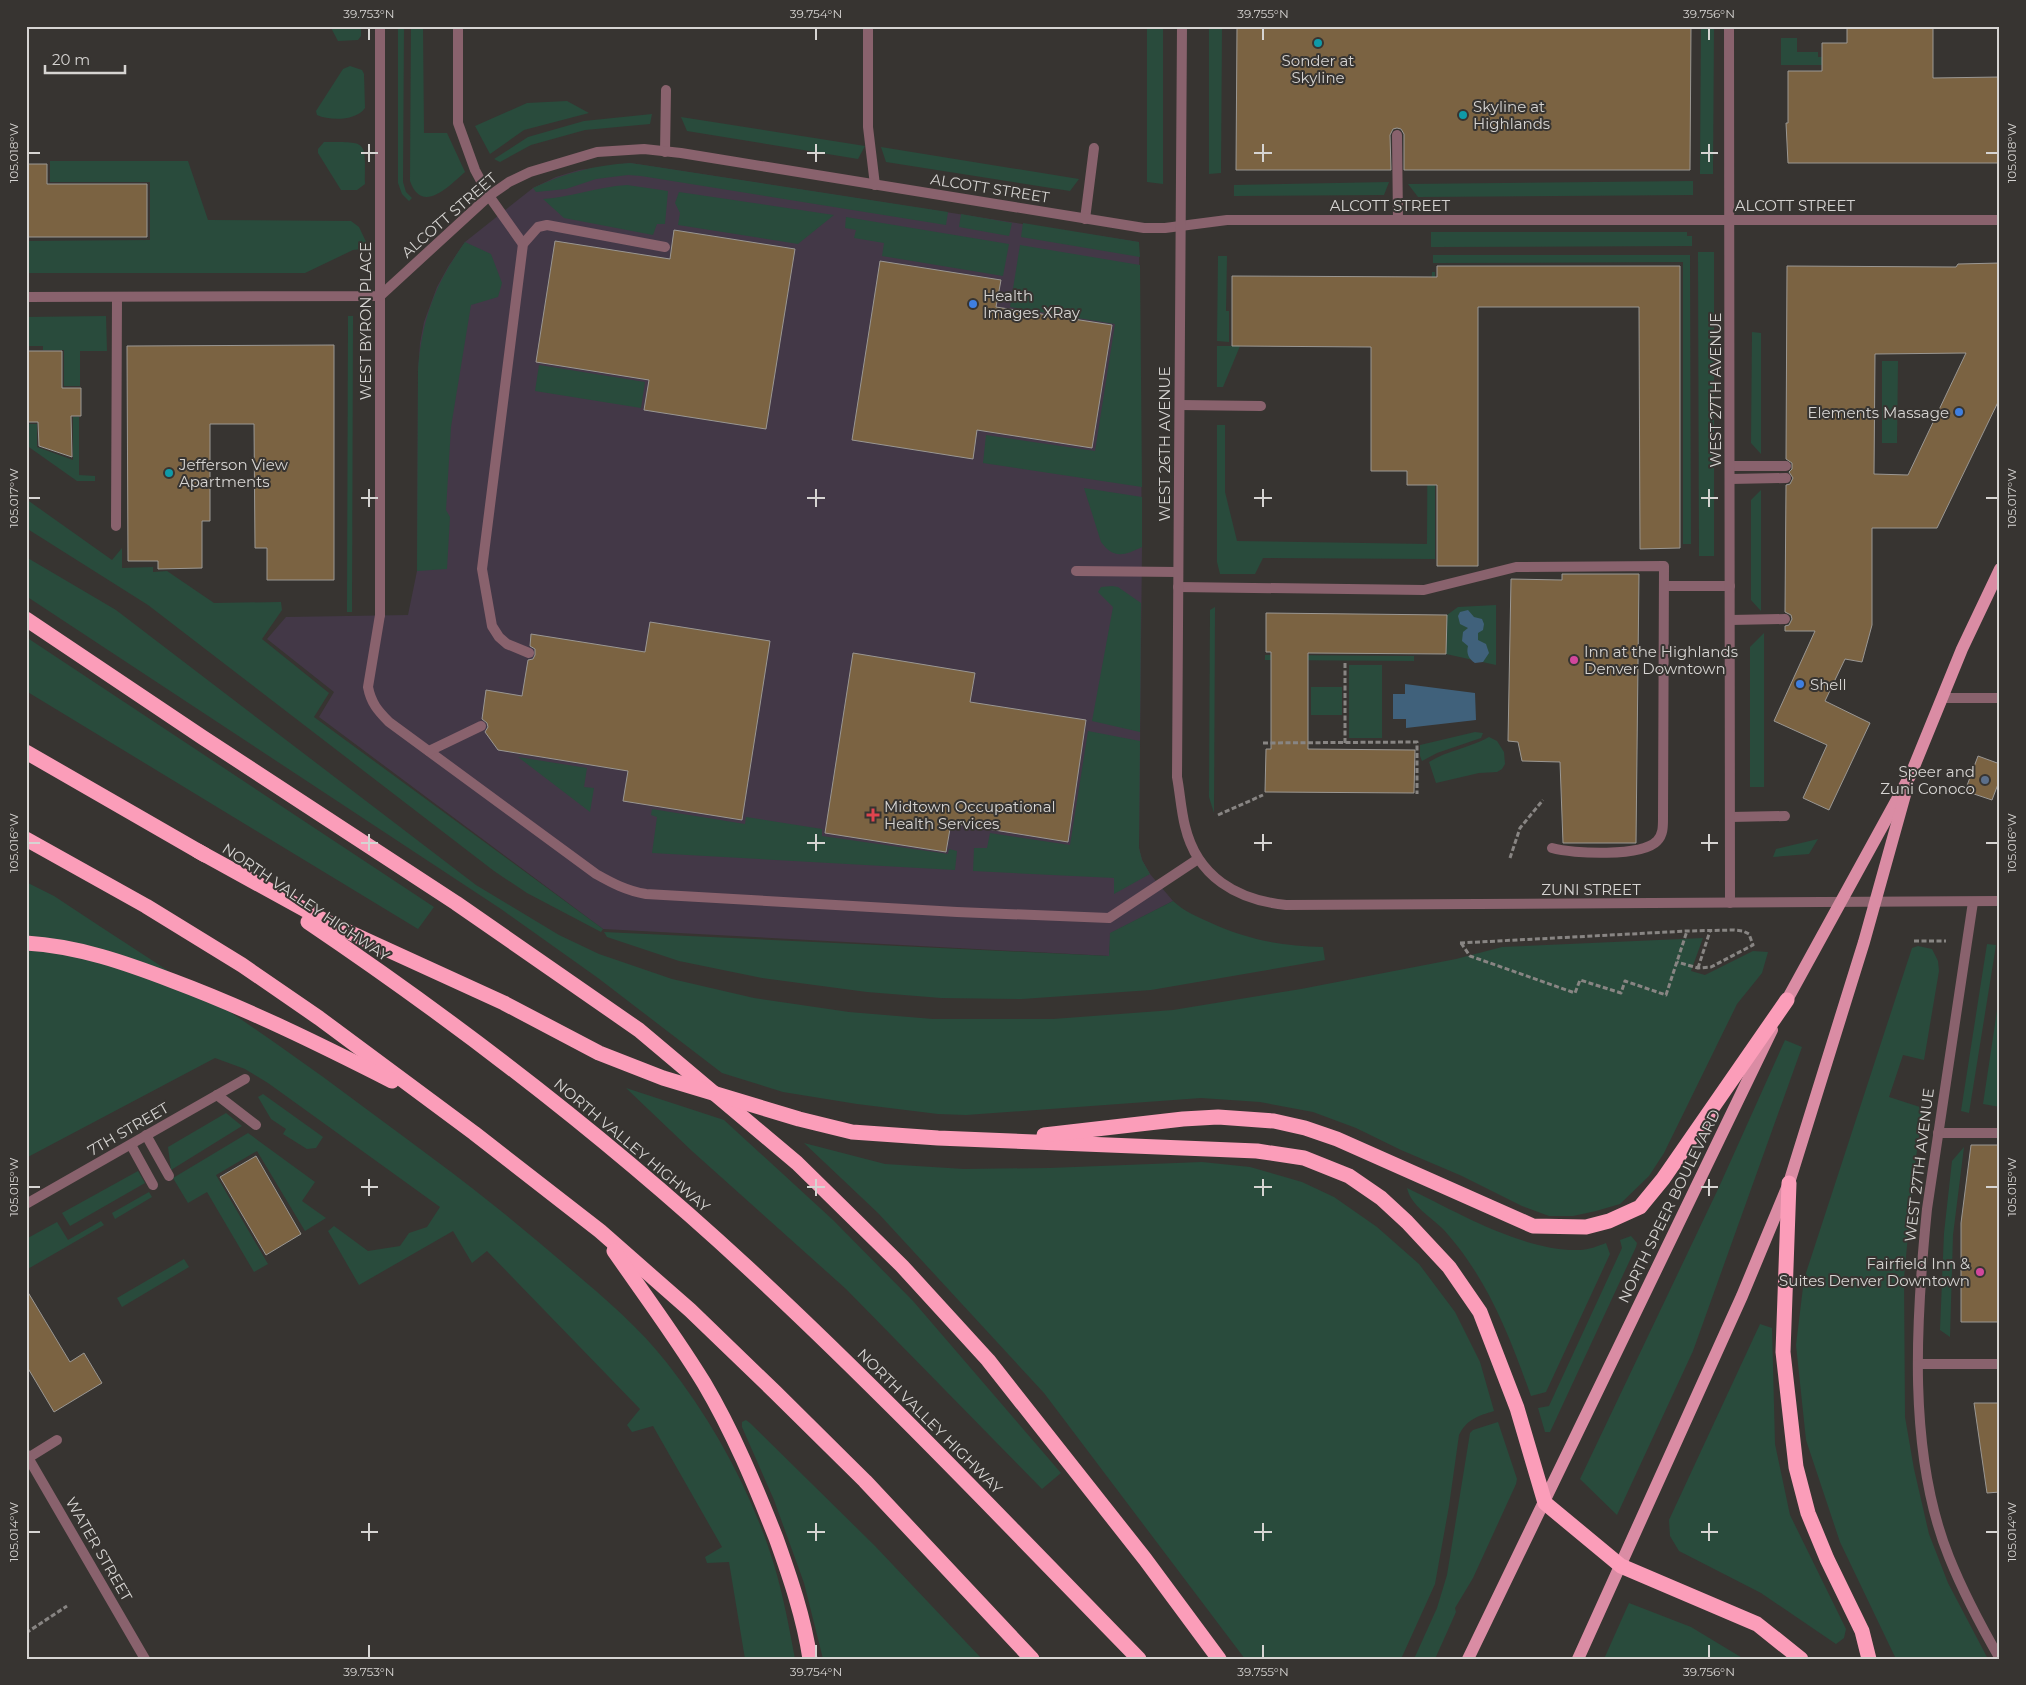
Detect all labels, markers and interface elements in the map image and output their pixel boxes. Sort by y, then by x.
text: 39.753°N [343,6,395,21]
text: 39.754°N [790,6,842,21]
text: 39.755°N [1237,6,1289,21]
text: 39.756°N [1683,6,1735,21]
marker: Sonder at Skyline [1312,37,1324,49]
scale bar [45,42,125,74]
text: 20 m [52,50,90,69]
place label: Sonder at Skyline [1282,51,1354,87]
place label: Skyline at Highlands [1473,97,1550,133]
marker: Skyline at Highlands [1457,109,1469,121]
text: 105.018°W [6,123,21,183]
text: 105.018°W [2004,123,2019,183]
street label: ALCOTT STREET [397,168,501,262]
street label: ALCOTT STREET [929,169,1051,207]
street label: ALCOTT STREET [1330,196,1451,215]
street label: ALCOTT STREET [1735,196,1856,215]
street label: WEST BYRON PLACE [356,242,375,400]
place label: Health Images XRay [983,286,1081,322]
marker: Health Images XRay [967,298,979,310]
street label: WEST 27TH AVENUE [1706,313,1725,467]
street label: WEST 26TH AVENUE [1155,367,1174,521]
place label: Elements Massage [1807,403,1949,422]
marker: Elements Massage [1953,406,1965,418]
place label: Jefferson View Apartments [178,455,289,491]
marker: Jefferson View Apartments [163,467,175,479]
text: 105.017°W [6,468,21,528]
text: 105.017°W [2004,468,2019,528]
place label: Inn at the Highlands Denver Downtown [1584,642,1738,678]
marker: Inn at the Highlands Denver Downtown [1568,654,1580,666]
place label: Shell [1810,675,1847,694]
marker: Shell [1794,678,1806,690]
place label: Speer and Zuni Conoco [1880,762,1975,798]
marker: Speer and Zuni Conoco [1979,774,1991,786]
place label: Midtown Occupational Health Services [884,797,1056,833]
marker: Midtown Occupational Health Services [866,808,880,822]
text: 105.016°W [6,813,21,873]
text: 105.016°W [2004,813,2019,873]
street label: NORTH VALLEY HIGHWAY [219,839,394,965]
street label: ZUNI STREET [1541,880,1641,899]
street label: NORTH VALLEY HIGHWAY [550,1074,714,1216]
street label: WEST 27TH AVENUE [1900,1087,1938,1243]
street label: 7TH STREET [84,1098,172,1160]
street label: NORTH SPEER BOULEVARD [1614,1106,1724,1306]
text: 105.015°W [6,1157,21,1217]
text: 105.015°W [2004,1157,2019,1217]
place label: Fairfield Inn & Suites Denver Downtown [1779,1254,1970,1290]
marker: Fairfield Inn & Suites Denver Downtown [1974,1266,1986,1278]
street label: NORTH VALLEY HIGHWAY [853,1344,1007,1498]
street label: WATER STREET [62,1494,137,1605]
text: 105.014°W [6,1502,21,1562]
text: 105.014°W [2004,1502,2019,1562]
text: 39.753°N [343,1664,395,1679]
text: 39.754°N [790,1664,842,1679]
text: 39.755°N [1237,1664,1289,1679]
text: 39.756°N [1683,1664,1735,1679]

